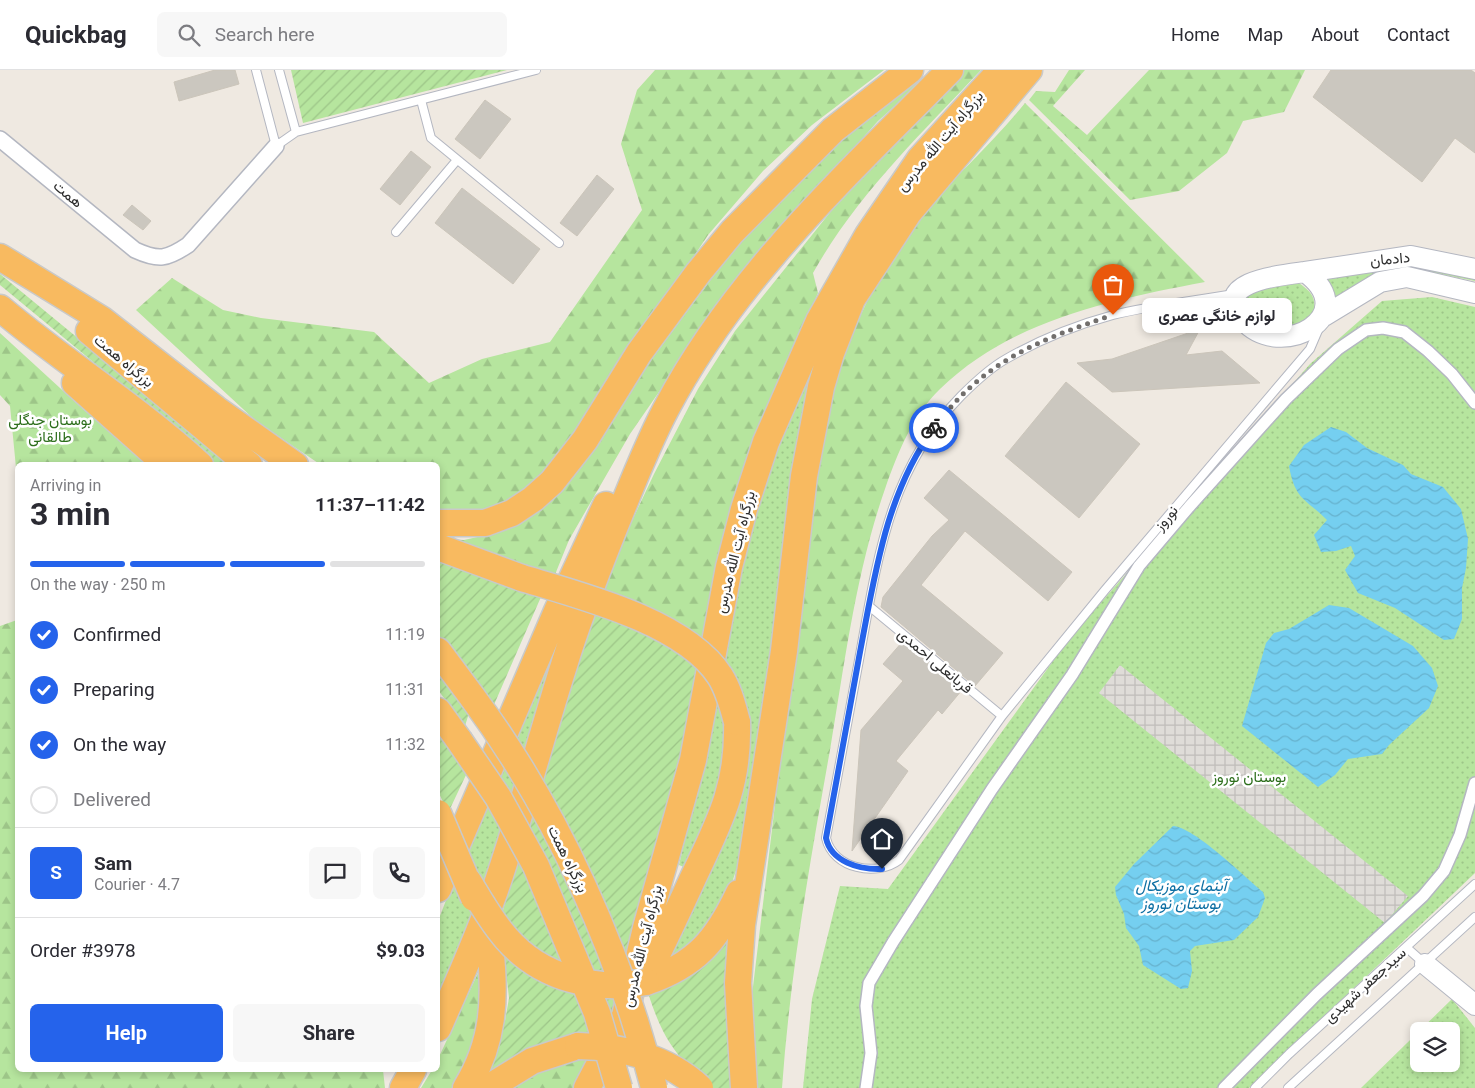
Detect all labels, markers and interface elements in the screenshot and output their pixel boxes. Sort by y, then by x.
search box [157,12,507,57]
text: Quickbag [25,21,127,49]
icon: search [175,21,203,49]
text: Search here [215,23,315,46]
text: Home [1171,24,1220,45]
text: Map [1248,24,1283,45]
text: About [1311,24,1359,45]
text: Contact [1387,24,1450,45]
street label: بزرگراه آیت الله مدرس [893,87,988,195]
street label: همت [50,177,86,211]
street label: دادمان [1369,248,1411,270]
pin [1092,264,1134,315]
icon: bag [1099,271,1127,299]
callout: لوازم خانگی عصری [1143,298,1293,332]
text: لوازم خانگی عصری [1158,306,1276,325]
street label: بزرگراه همت [91,331,157,391]
courier [909,403,959,453]
park label: بوستان جنگلی طالقانی [8,411,92,447]
icon: bike [920,414,948,442]
text: Arriving in [30,476,101,495]
street label: بزرگراه آیت الله مدرس [711,489,760,615]
text: 11:37–11:42 [315,493,425,516]
text: 3 min [30,495,110,533]
street label: نوروز [1150,502,1182,535]
text: On the way · 250 m [30,575,166,594]
icon: check [30,621,58,649]
text: Confirmed [73,623,161,646]
street label: قربانعلی احمدی [893,624,976,698]
text: 11:19 [385,625,425,644]
icon: check [30,676,58,704]
text: Preparing [73,678,155,701]
text: 11:31 [385,680,425,699]
icon: check [30,731,58,759]
text: On the way [73,733,166,756]
text: 11:32 [385,735,425,754]
park label: بوستان نوروز [1211,768,1286,786]
text: Delivered [73,788,151,811]
pin [861,818,903,869]
street label: بزرگراه همت [544,823,592,895]
icon: home [868,825,896,853]
button: chat [309,847,361,899]
button: phone [373,847,425,899]
text: Sam [94,852,132,875]
text: S [50,861,62,884]
text: Courier · 4.7 [94,875,180,894]
water label: آبنمای موزیکال بوستان نوروز [1135,876,1231,914]
street label: بزرگراه آیت الله مدرس [618,883,667,1009]
text: Order #3978 [30,939,136,962]
text: $9.03 [376,939,425,962]
street label: سیدجعفر شهیدی [1320,943,1411,1027]
button: Help [30,1004,223,1062]
button: Share [233,1004,425,1062]
map controls [1410,1022,1460,1072]
button: layers [1410,1022,1460,1072]

